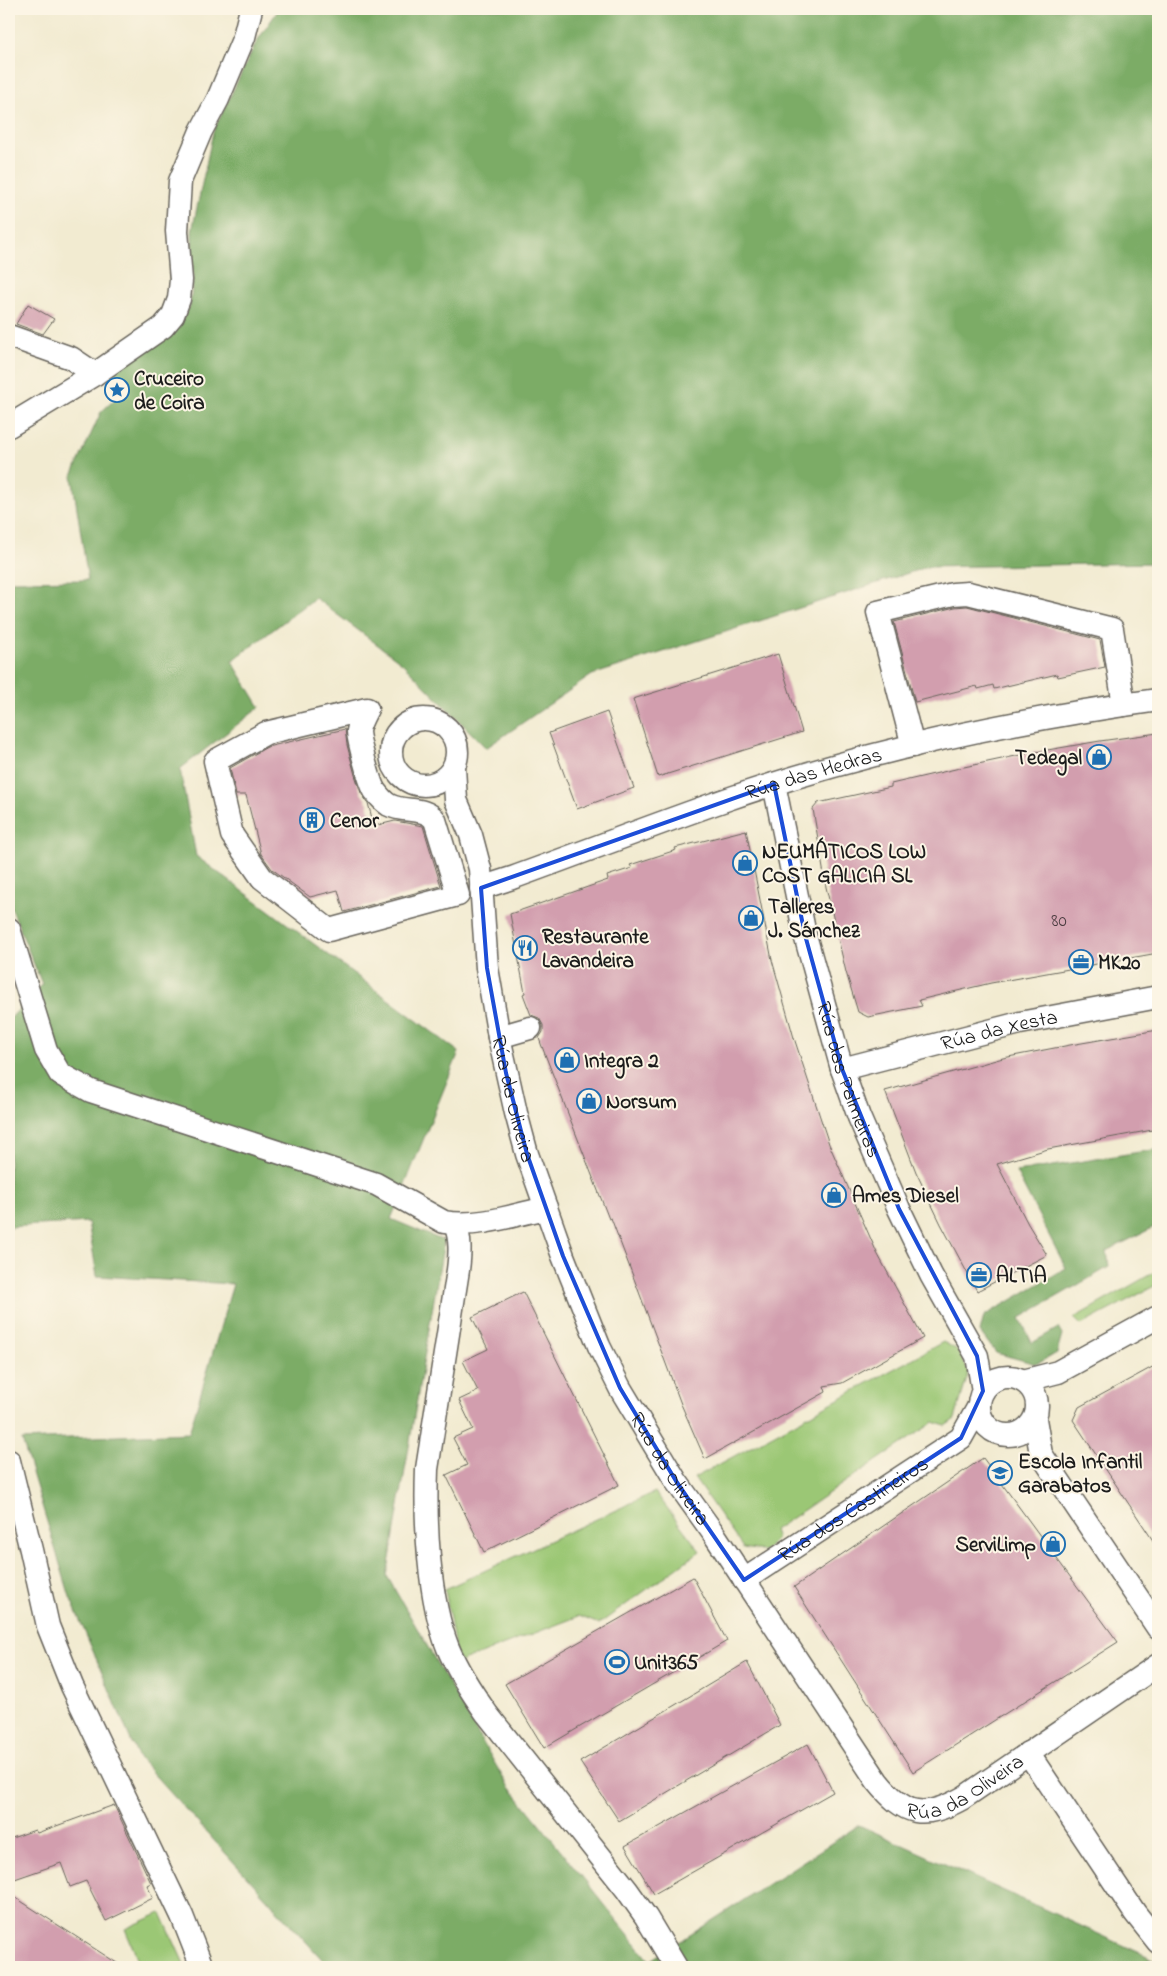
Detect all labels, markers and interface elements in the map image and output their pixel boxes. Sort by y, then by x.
place label: Cruceiro de Coira [134,365,205,419]
place icon: Cruceiro de Coira [104,377,130,403]
street label: Rúa das Hedras [742,741,886,809]
place label: Tedegal [1015,744,1082,776]
shop icon: Tedegal [1086,744,1112,770]
building icon: Cenor [299,807,325,833]
place label: Cenor [330,807,379,837]
place label: NEUMÁTICOS LOW COST GALICIA SL [762,837,926,892]
shop icon: NEUMÁTICOS LOW COST GALICIA SL [732,850,758,876]
place label: Talleres J. Sánchez [768,893,861,947]
shop icon: Talleres J. Sánchez [738,905,764,931]
house number: 80 [1051,908,1067,935]
place label: Restaurante Lavandeira [542,923,649,977]
restaurant icon: Restaurante Lavandeira [512,935,538,961]
office icon: MK20 [1068,949,1094,975]
place label: MK20 [1098,949,1140,979]
street label: Rúa das Palmeiras [807,998,888,1163]
street label: Rúa da Xesta [938,1003,1060,1060]
street label: Rúa da Oliveira [482,1033,542,1167]
shop icon: Integra 2 [554,1047,580,1073]
place label: Integra 2 [584,1047,659,1079]
shop icon: Norsum [576,1088,602,1114]
place label: Norsum [606,1088,677,1118]
shop icon: Ames Diesel [821,1182,847,1208]
place label: Ames Diesel [852,1182,959,1212]
office icon: ALTIA [966,1262,992,1288]
place label: ALTIA [996,1262,1047,1292]
street label: Rúa da Oliveira [621,1407,716,1533]
place label: Escola Infantil Garabatos [1018,1448,1143,1502]
street label: Rúa dos Castiñeiros [772,1450,935,1571]
school or university icon: Escola Infantil Garabatos [987,1460,1013,1486]
place label: ServiLimp [955,1531,1036,1561]
shop icon: ServiLimp [1040,1531,1066,1557]
sports icon: Unit365 [604,1649,630,1675]
place label: Unit365 [634,1649,698,1679]
street label: Rúa da Oliveira [902,1748,1031,1829]

